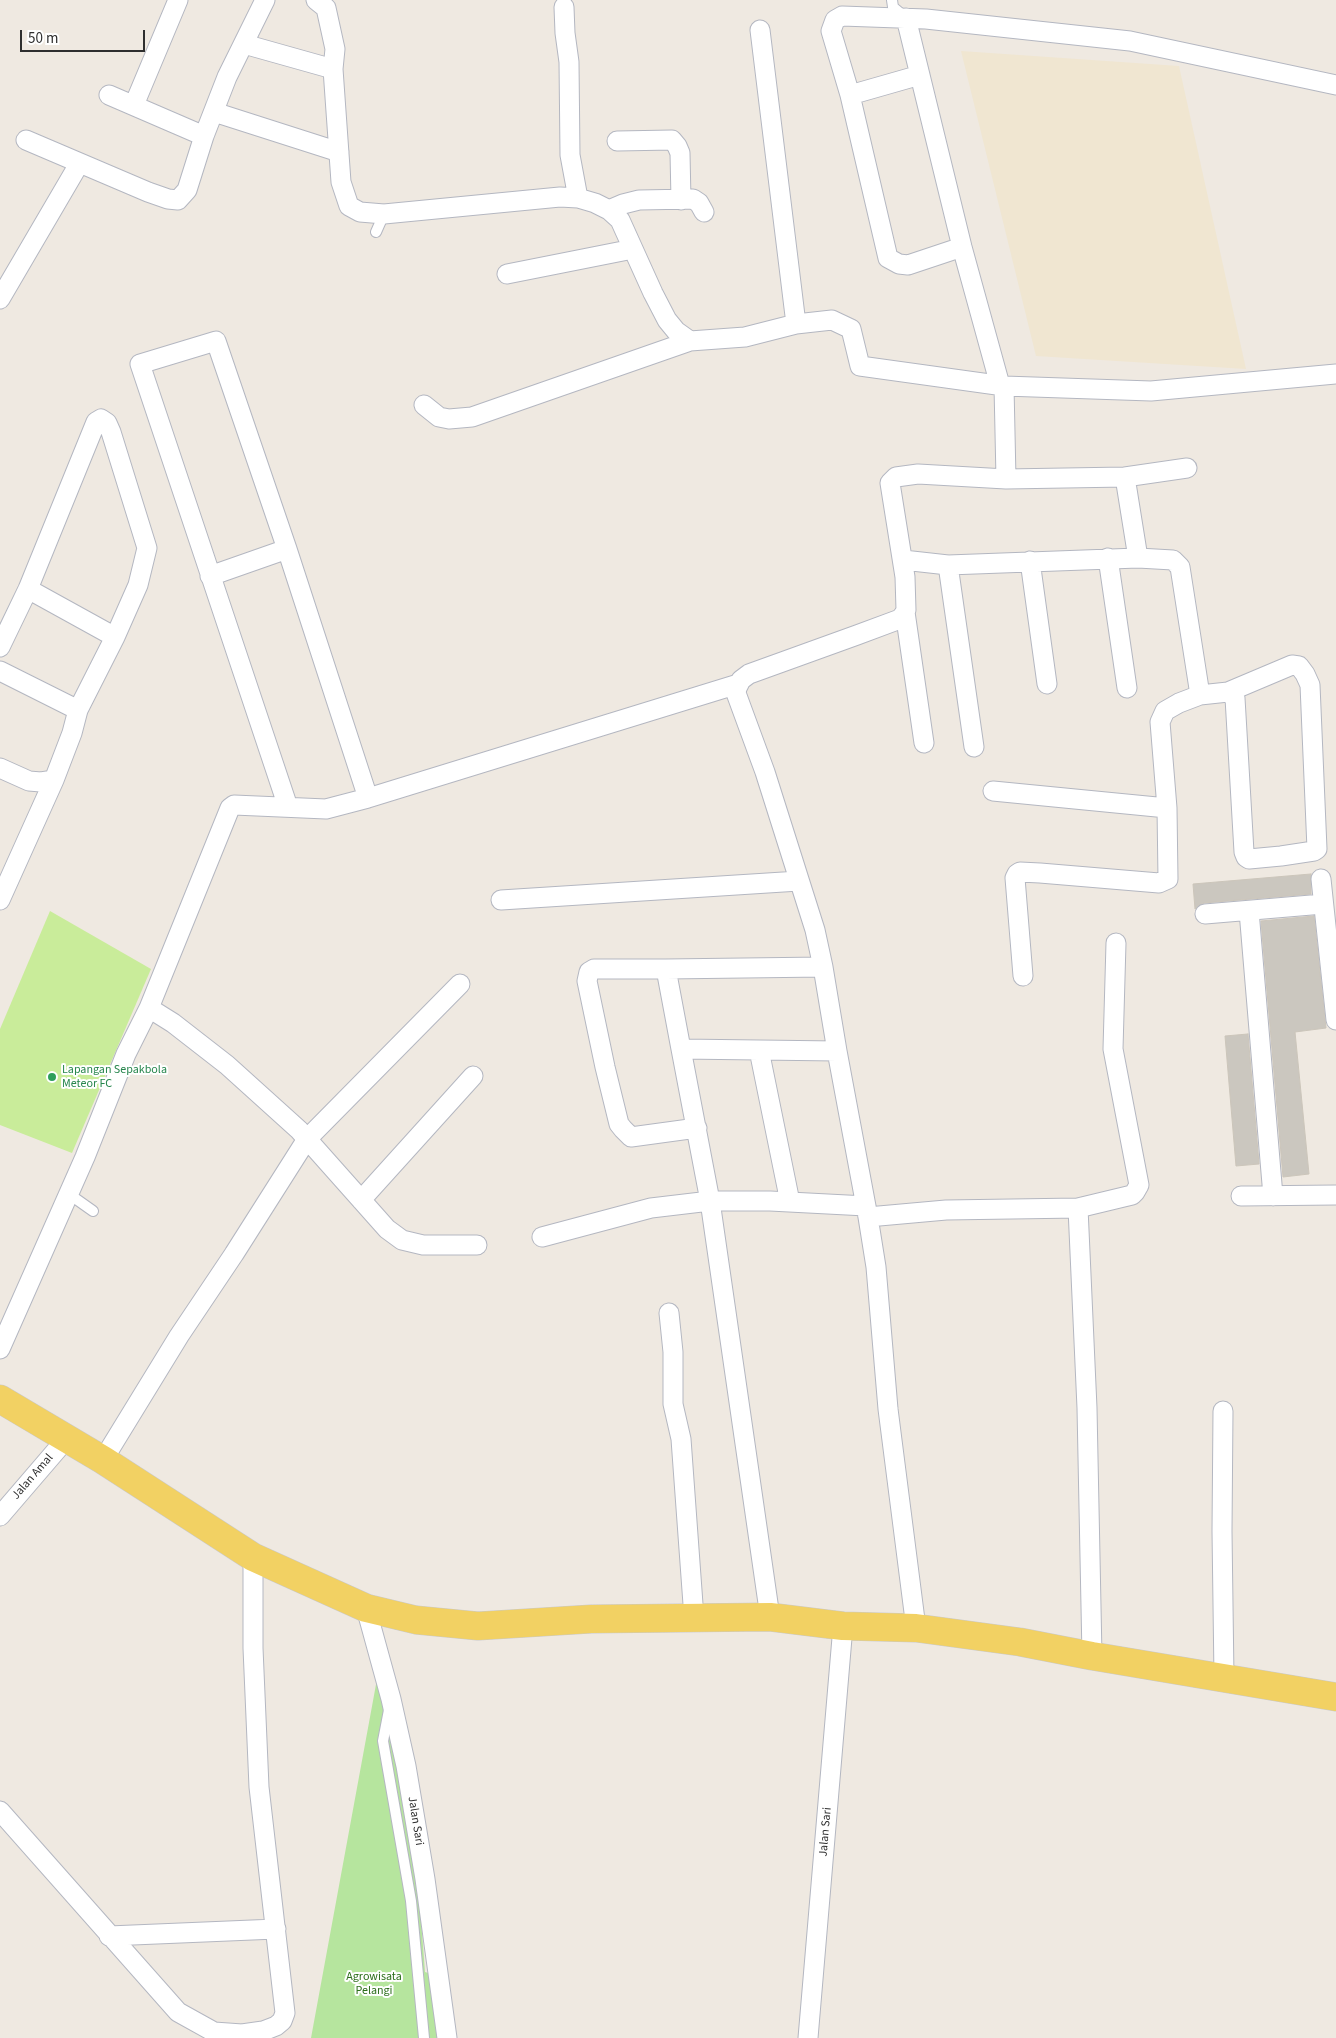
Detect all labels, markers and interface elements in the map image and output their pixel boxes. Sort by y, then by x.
scale bar [22,20,148,52]
text: 50 m [28,28,58,49]
place label: Lapangan Sepakbola Meteor FC [62,1063,167,1091]
marker: Lapangan Sepakbola Meteor FC [46,1071,58,1083]
street label: Jalan Amal [9,1451,57,1503]
street label: Jalan Sari [404,1795,426,1847]
street label: Jalan Sari [817,1807,835,1857]
park label: Agrowisata Pelangi [346,1970,402,1998]

